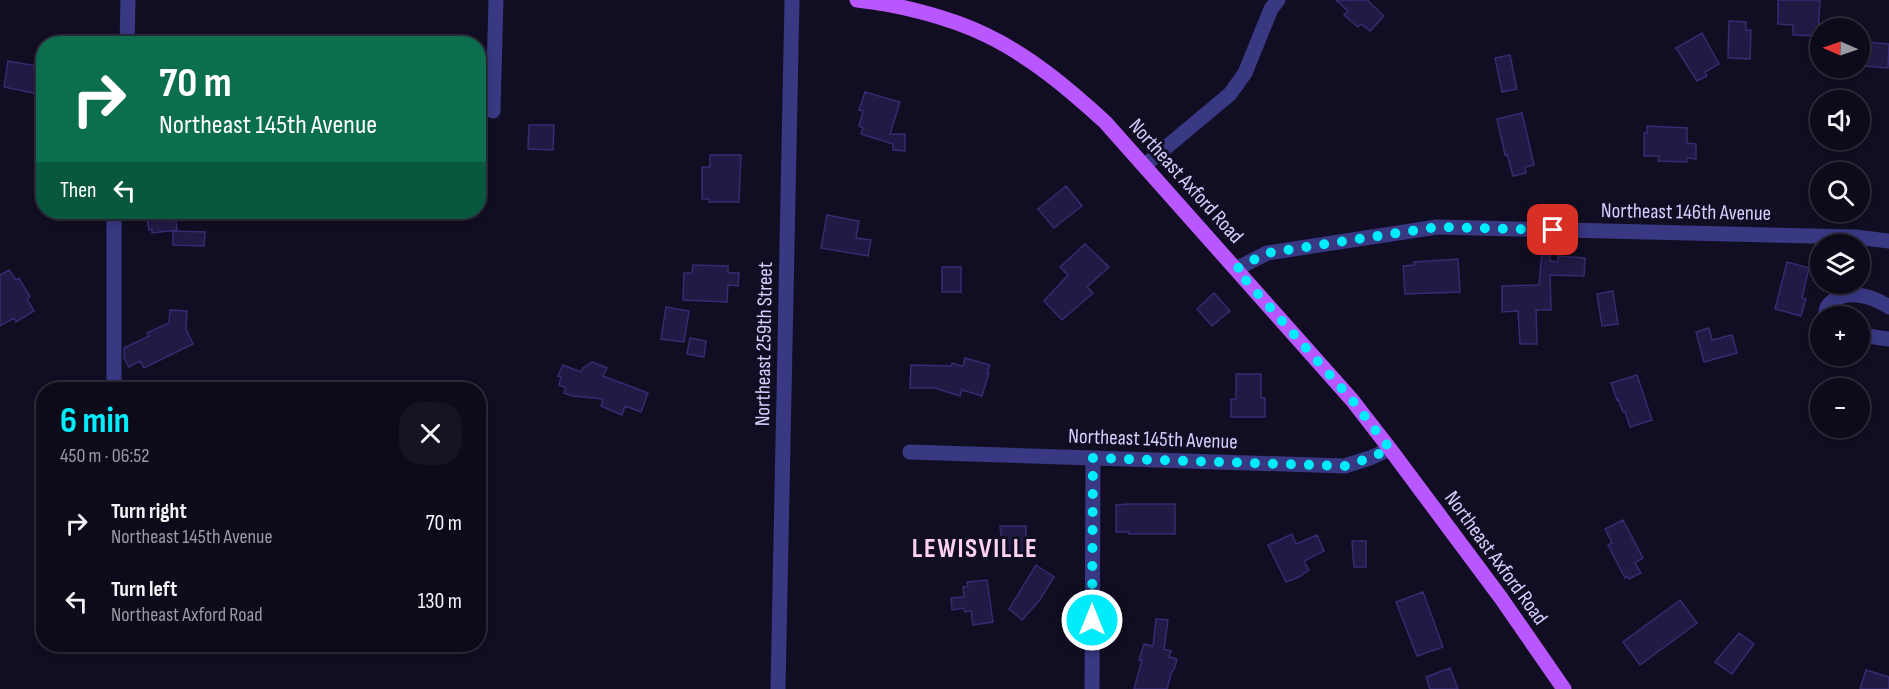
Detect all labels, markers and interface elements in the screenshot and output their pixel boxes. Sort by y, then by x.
north arrow [1810,18,1870,78]
map controls [1810,18,1870,438]
text: 70 m [159,58,232,109]
icon: right [60,60,138,138]
button: sound [1810,90,1870,150]
text: Northeast 145th Avenue [159,109,377,141]
street label: Northeast Axford Road [1123,114,1249,248]
button: search [1810,162,1870,222]
icon: left [108,174,141,207]
text: Then [60,177,96,204]
street label: Northeast 146th Avenue [1601,198,1771,226]
pin [1527,204,1578,255]
icon: arrive [1536,213,1569,246]
button: layers [1810,234,1870,294]
street label: Northeast 259th Street [750,262,778,426]
button: + [1810,306,1870,366]
button: − [1810,378,1870,438]
text: 6 min [60,400,130,443]
button: close [399,402,462,465]
street label: Northeast 145th Avenue [1068,424,1238,454]
text: 450 m · 06:52 [60,444,149,468]
street label: Northeast Axford Road [1439,486,1553,630]
text: Turn right [111,498,187,525]
icon: right [60,507,93,540]
text: 70 m [426,510,462,537]
text: Northeast 145th Avenue [111,525,273,549]
district label: LEWISVILLE [912,533,1038,565]
text: Turn left [111,576,177,603]
icon: left [60,585,93,618]
text: 130 m [418,588,462,615]
position arrow [1060,588,1124,652]
text: Northeast Axford Road [111,603,262,627]

